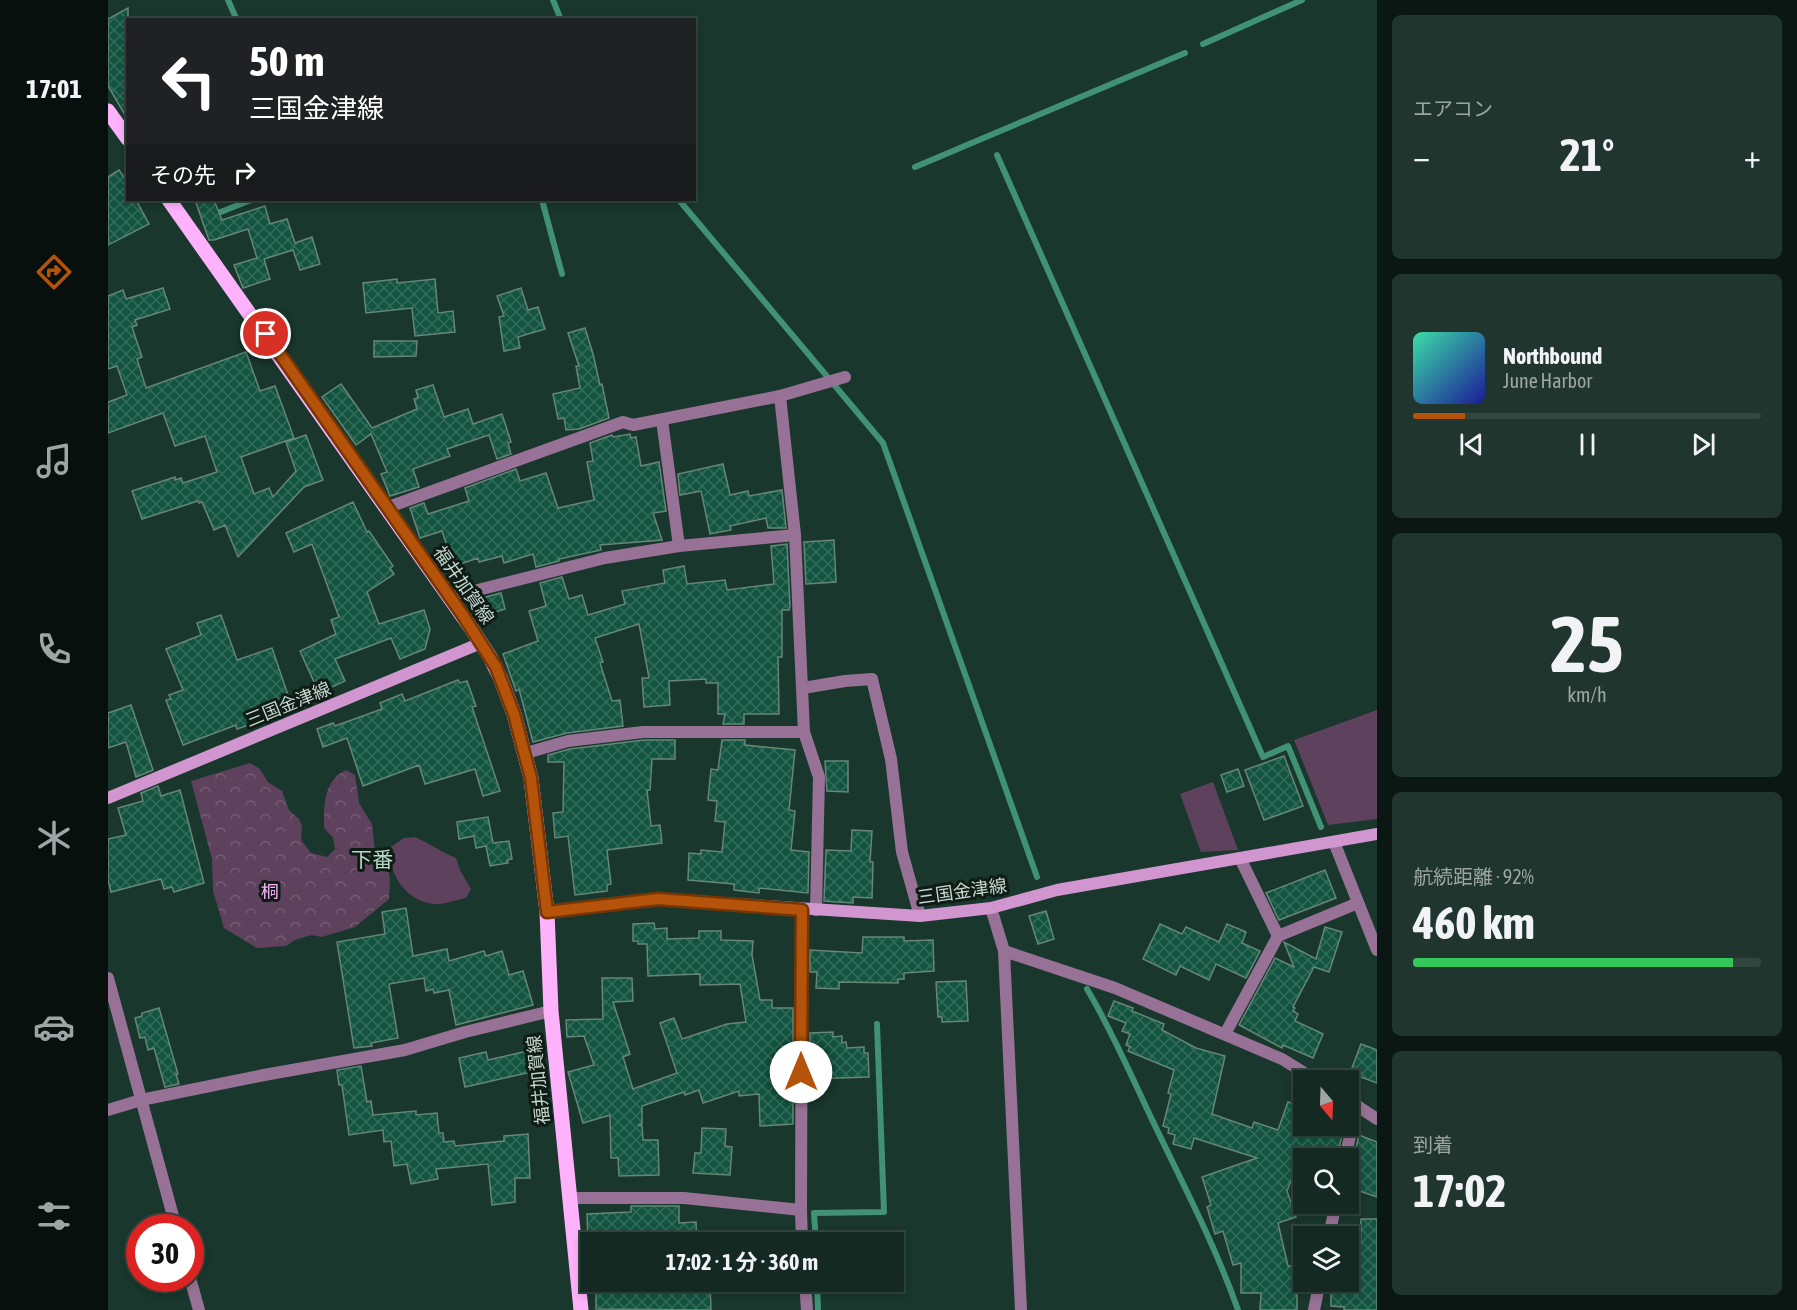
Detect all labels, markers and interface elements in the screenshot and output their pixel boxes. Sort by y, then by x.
text: 50 m [249,37,324,85]
icon: left [150,42,228,120]
text: 17:01 [26,73,82,104]
text: 三国金津線 [249,93,384,124]
text: エアコン [1413,97,1493,120]
text: 21° [1560,129,1614,181]
text: − [1413,137,1430,175]
text: + [1744,137,1761,175]
icon: right [228,156,261,189]
text: その先 [150,162,216,188]
icon: directions [33,251,75,293]
pin [240,308,291,359]
icon: arrive [249,317,282,350]
text: Northbound [1503,343,1602,369]
text: June Harbor [1503,369,1592,392]
icon: previous [1455,428,1488,461]
icon: pause [1571,428,1604,461]
icon: next [1687,428,1720,461]
icon: music [33,440,75,482]
street label: 福井加賀線 [430,542,498,628]
text: 25 [1550,599,1624,689]
icon: phone [33,628,75,670]
street label: 三国金津線 [242,677,334,731]
text: km/h [1567,683,1607,706]
icon: climate [33,817,75,859]
district label: 下番 [351,847,393,871]
text: 航続距離 · 92% [1413,865,1534,888]
street label: 三国金津線 [916,874,1008,908]
park label: 桐 [261,881,279,902]
text: 460 km [1413,897,1535,949]
icon: car [33,1006,75,1048]
street label: 福井加賀線 [523,1034,553,1126]
position arrow [769,1040,833,1104]
north arrow [1293,1070,1359,1136]
map controls [1293,1070,1359,1292]
text: 到着 [1413,1133,1453,1156]
button: search [1293,1148,1359,1214]
text: 17:02 [1413,1165,1507,1217]
icon: filters [33,1195,75,1237]
speed limit sign: 30 [126,1214,204,1292]
button: layers [1293,1226,1359,1292]
text: 17:02 · 1 分 · 360 m [666,1249,818,1275]

